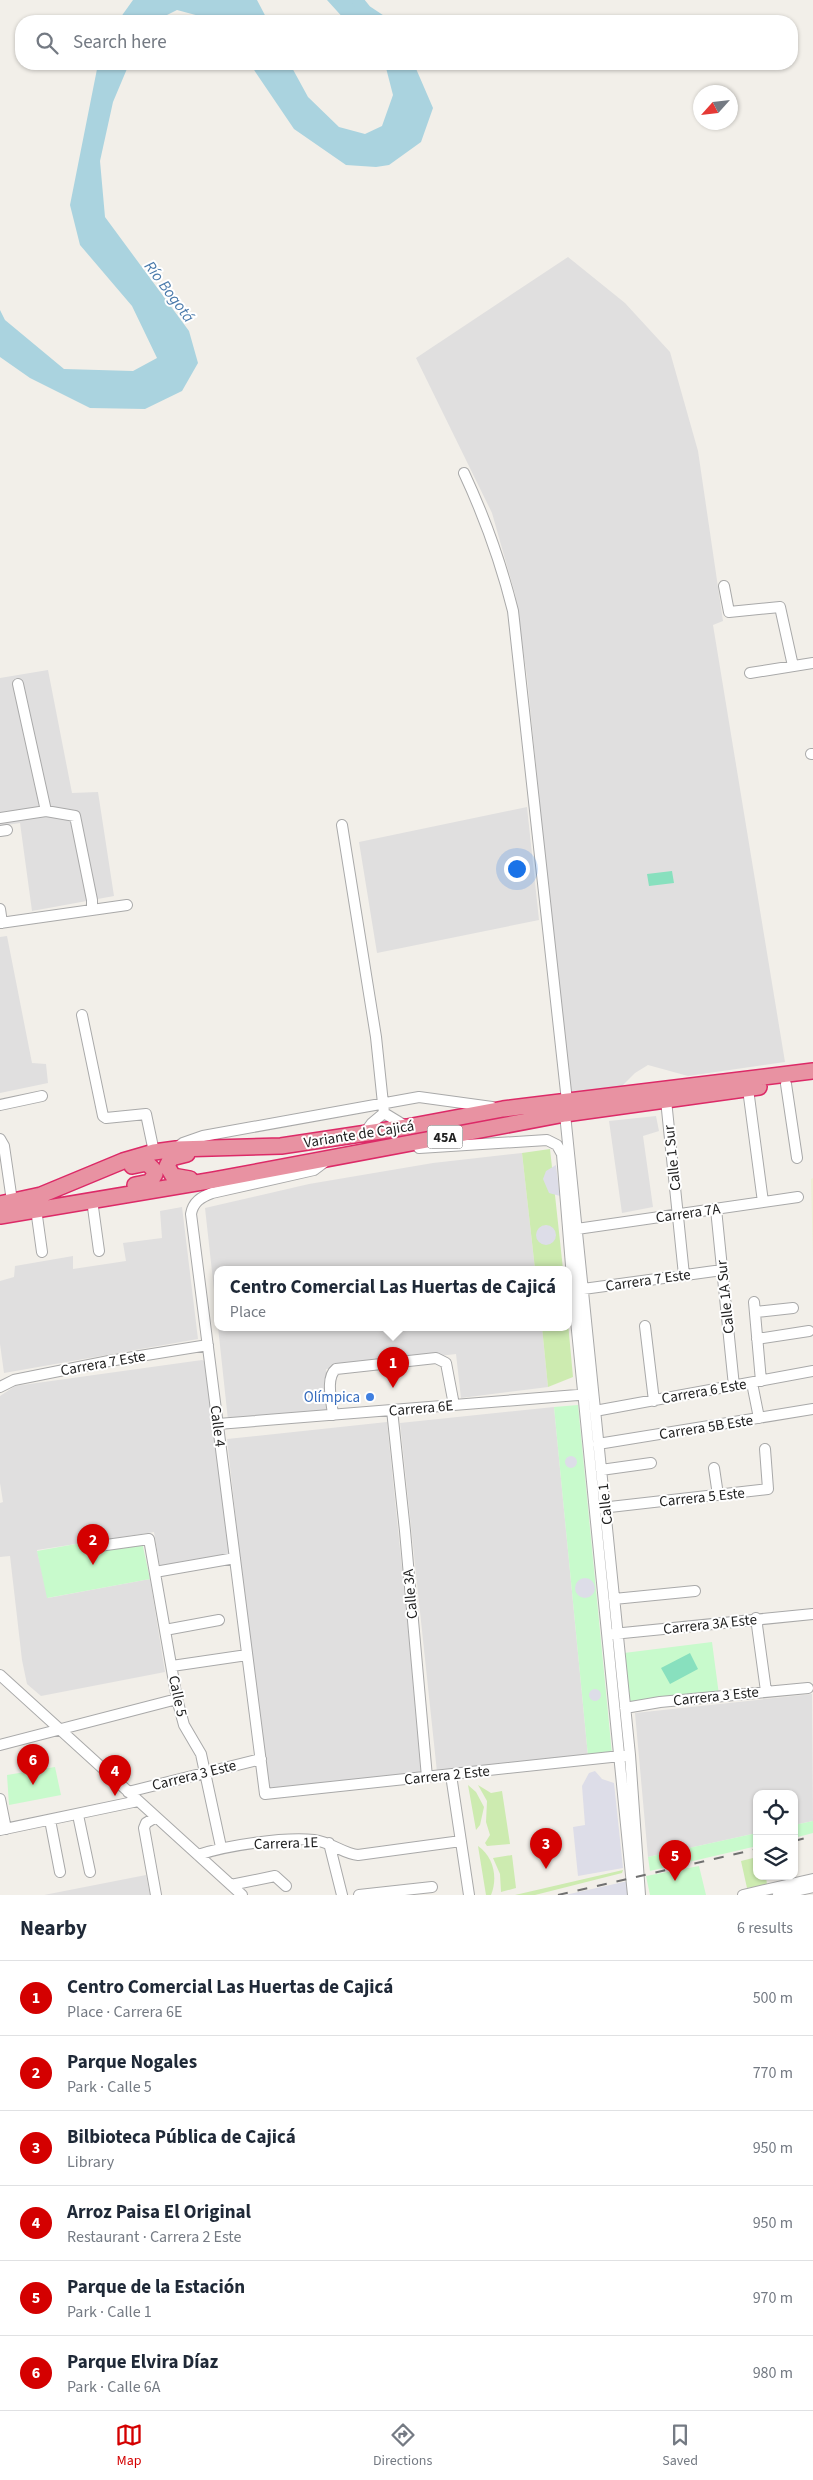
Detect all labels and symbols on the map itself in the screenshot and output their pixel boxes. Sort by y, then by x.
north arrow [693,85,738,130]
water label: Río Bogotá [139,256,200,327]
your location [504,856,530,882]
street label: Variante de Cajicá [302,1115,416,1154]
street label: Calle 1 Sur [659,1123,686,1192]
road number: 45A [428,1126,462,1148]
street label: Carrera 7A [655,1198,722,1228]
street label: Calle 1A Sur [711,1258,740,1335]
street label: Carrera 7 Este [604,1264,692,1297]
street label: Carrera 7 Este [59,1346,147,1381]
pin: 1 [377,1347,409,1388]
street label: Carrera 6 Este [660,1374,748,1409]
place label: Olímpica [304,1387,360,1408]
marker: Olímpica [364,1391,376,1403]
street label: Carrera 6E [388,1395,454,1422]
street label: Calle 4 [205,1404,231,1449]
street label: Carrera 5B Este [658,1410,754,1445]
street label: Calle 1 [593,1482,618,1526]
street label: Carrera 5 Este [658,1483,746,1512]
pin: 2 [77,1524,109,1565]
street label: Calle 3A [398,1567,423,1620]
street label: Carrera 3A Este [662,1609,758,1640]
street label: Calle 5 [163,1674,192,1719]
street label: Carrera 3 Este [672,1682,760,1711]
pin: 6 [17,1744,49,1785]
pin: 4 [99,1755,131,1796]
street label: Carrera 3 Este [150,1755,238,1796]
street label: Carrera 2 Este [403,1761,491,1790]
pin: 3 [530,1828,562,1869]
street label: Carrera 1E [253,1832,319,1855]
pin: 5 [659,1840,691,1881]

